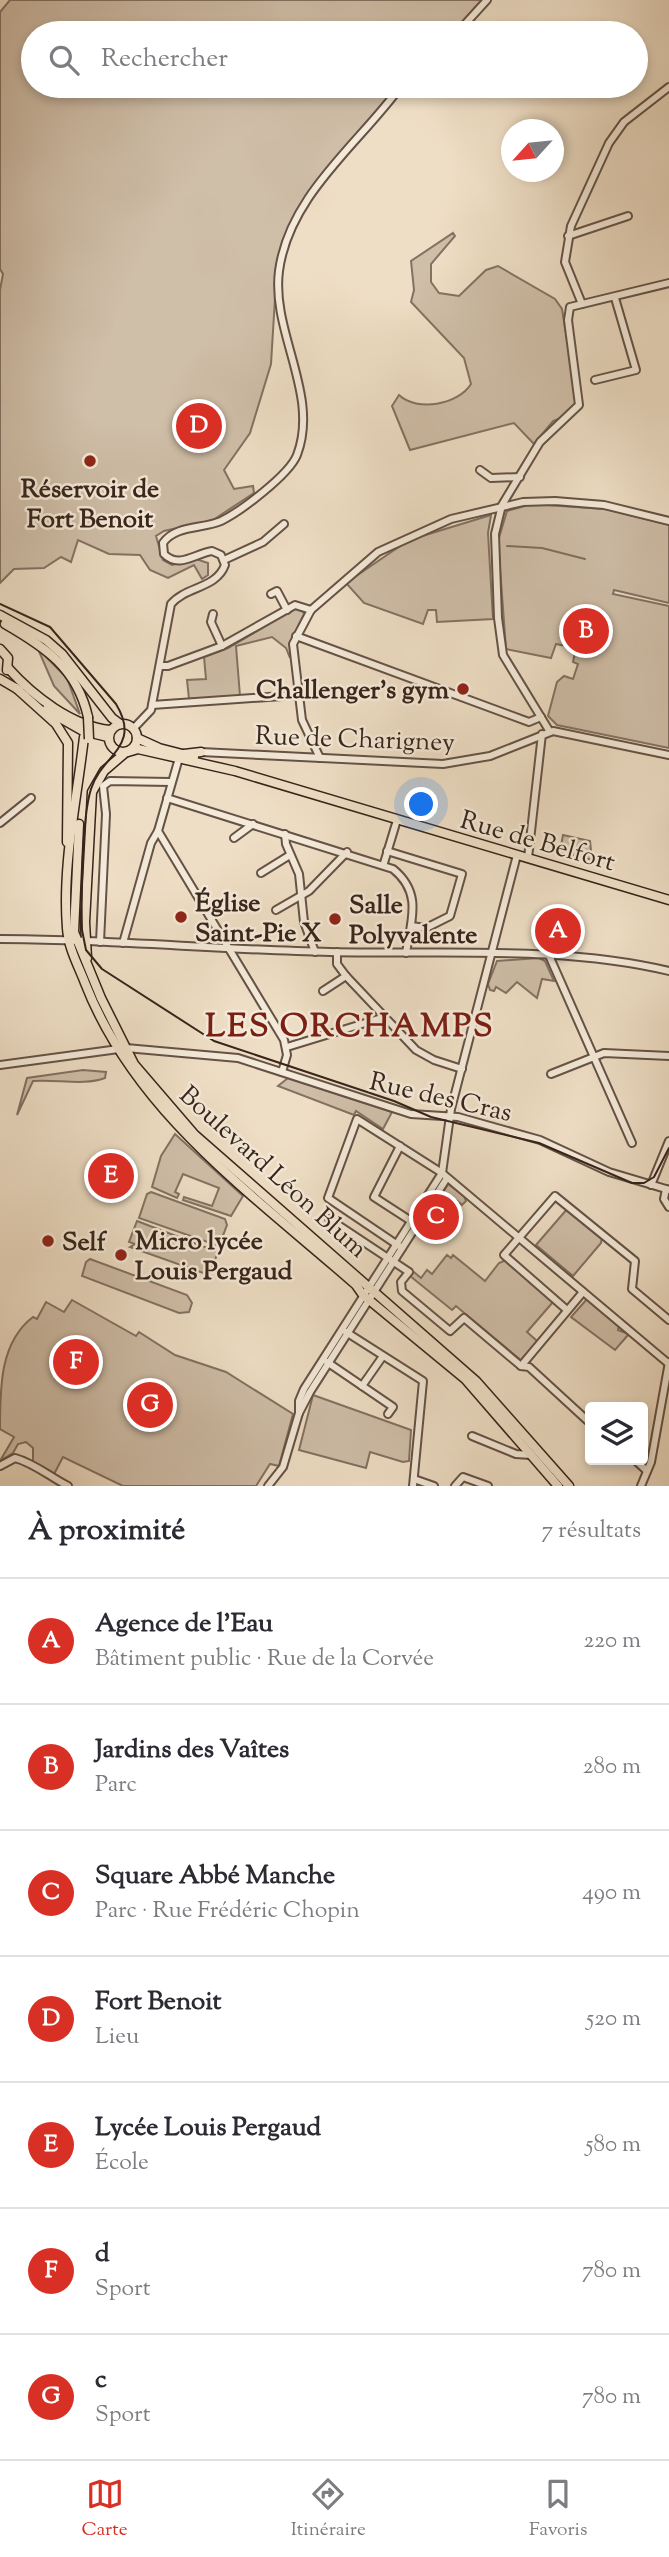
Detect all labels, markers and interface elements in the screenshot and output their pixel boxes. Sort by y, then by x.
search box [21,21,648,98]
icon: search [45,41,83,79]
text: Rechercher [101,41,228,78]
north arrow [501,119,564,182]
pin: D [176,400,222,452]
marker: Réservoir de Fort Benoit [82,453,98,469]
place label: Réservoir de Fort Benoit [21,472,159,539]
pin: B [563,605,609,657]
place label: Challenger's gym [256,673,449,710]
marker: Challenger's gym [455,681,471,697]
street label: Rue de Charigney [254,719,456,762]
your location [404,787,438,821]
street label: Rue de Belfort [456,803,619,882]
place label: Église Saint-Pie X [195,886,322,953]
place label: Salle Polyvalente [349,888,477,955]
pin: A [535,905,581,957]
marker: Église Saint-Pie X [173,909,189,925]
marker: Salle Polyvalente [327,911,343,927]
district label: LES ORCHAMPS [205,1004,495,1052]
street label: Rue des Cras [365,1064,515,1133]
street label: Boulevard Léon Blum [170,1078,375,1268]
pin: E [88,1150,134,1202]
pin: C [413,1191,459,1243]
place label: Micro lycée Louis Pergaud [135,1224,293,1291]
place label: Self [62,1225,108,1262]
marker: Self [40,1233,56,1249]
marker: Micro lycée Louis Pergaud [113,1247,129,1263]
pin: F [53,1336,99,1388]
pin: G [127,1379,173,1431]
map controls [585,1402,648,1465]
button: layers [585,1402,648,1465]
text: À proximité [28,1510,185,1553]
text: 7 résultats [542,1515,641,1548]
text: Agence de l'Eau [95,1606,273,1643]
text: A [42,1625,60,1658]
text: 220 m [583,1625,641,1658]
text: Bâtiment public · Rue de la Corvée [95,1643,434,1676]
text: Jardins des Vaîtes [95,1732,289,1769]
text: B [44,1751,58,1784]
text: 280 m [583,1751,641,1784]
text: Parc [95,1769,137,1802]
text: Square Abbé Manche [95,1858,335,1895]
text: C [42,1877,60,1910]
text: 490 m [582,1877,641,1910]
text: Parc · Rue Frédéric Chopin [95,1895,360,1928]
text: Fort Benoit [95,1984,221,2021]
text: D [42,2003,60,2036]
text: 520 m [586,2003,641,2036]
text: Lieu [95,2021,139,2054]
text: Lycée Louis Pergaud [95,2110,321,2147]
text: E [44,2129,58,2162]
text: 580 m [586,2129,641,2162]
text: École [95,2147,149,2180]
text: d [95,2236,110,2273]
text: F [45,2255,57,2288]
text: 780 m [582,2255,641,2288]
text: Sport [95,2273,151,2306]
text: c [95,2362,107,2399]
text: G [42,2381,60,2414]
text: 780 m [582,2381,641,2414]
text: Sport [95,2399,151,2432]
tab: Carte [82,2475,128,2544]
tab: Itinéraire [291,2475,366,2544]
tab: Favoris [529,2475,587,2544]

